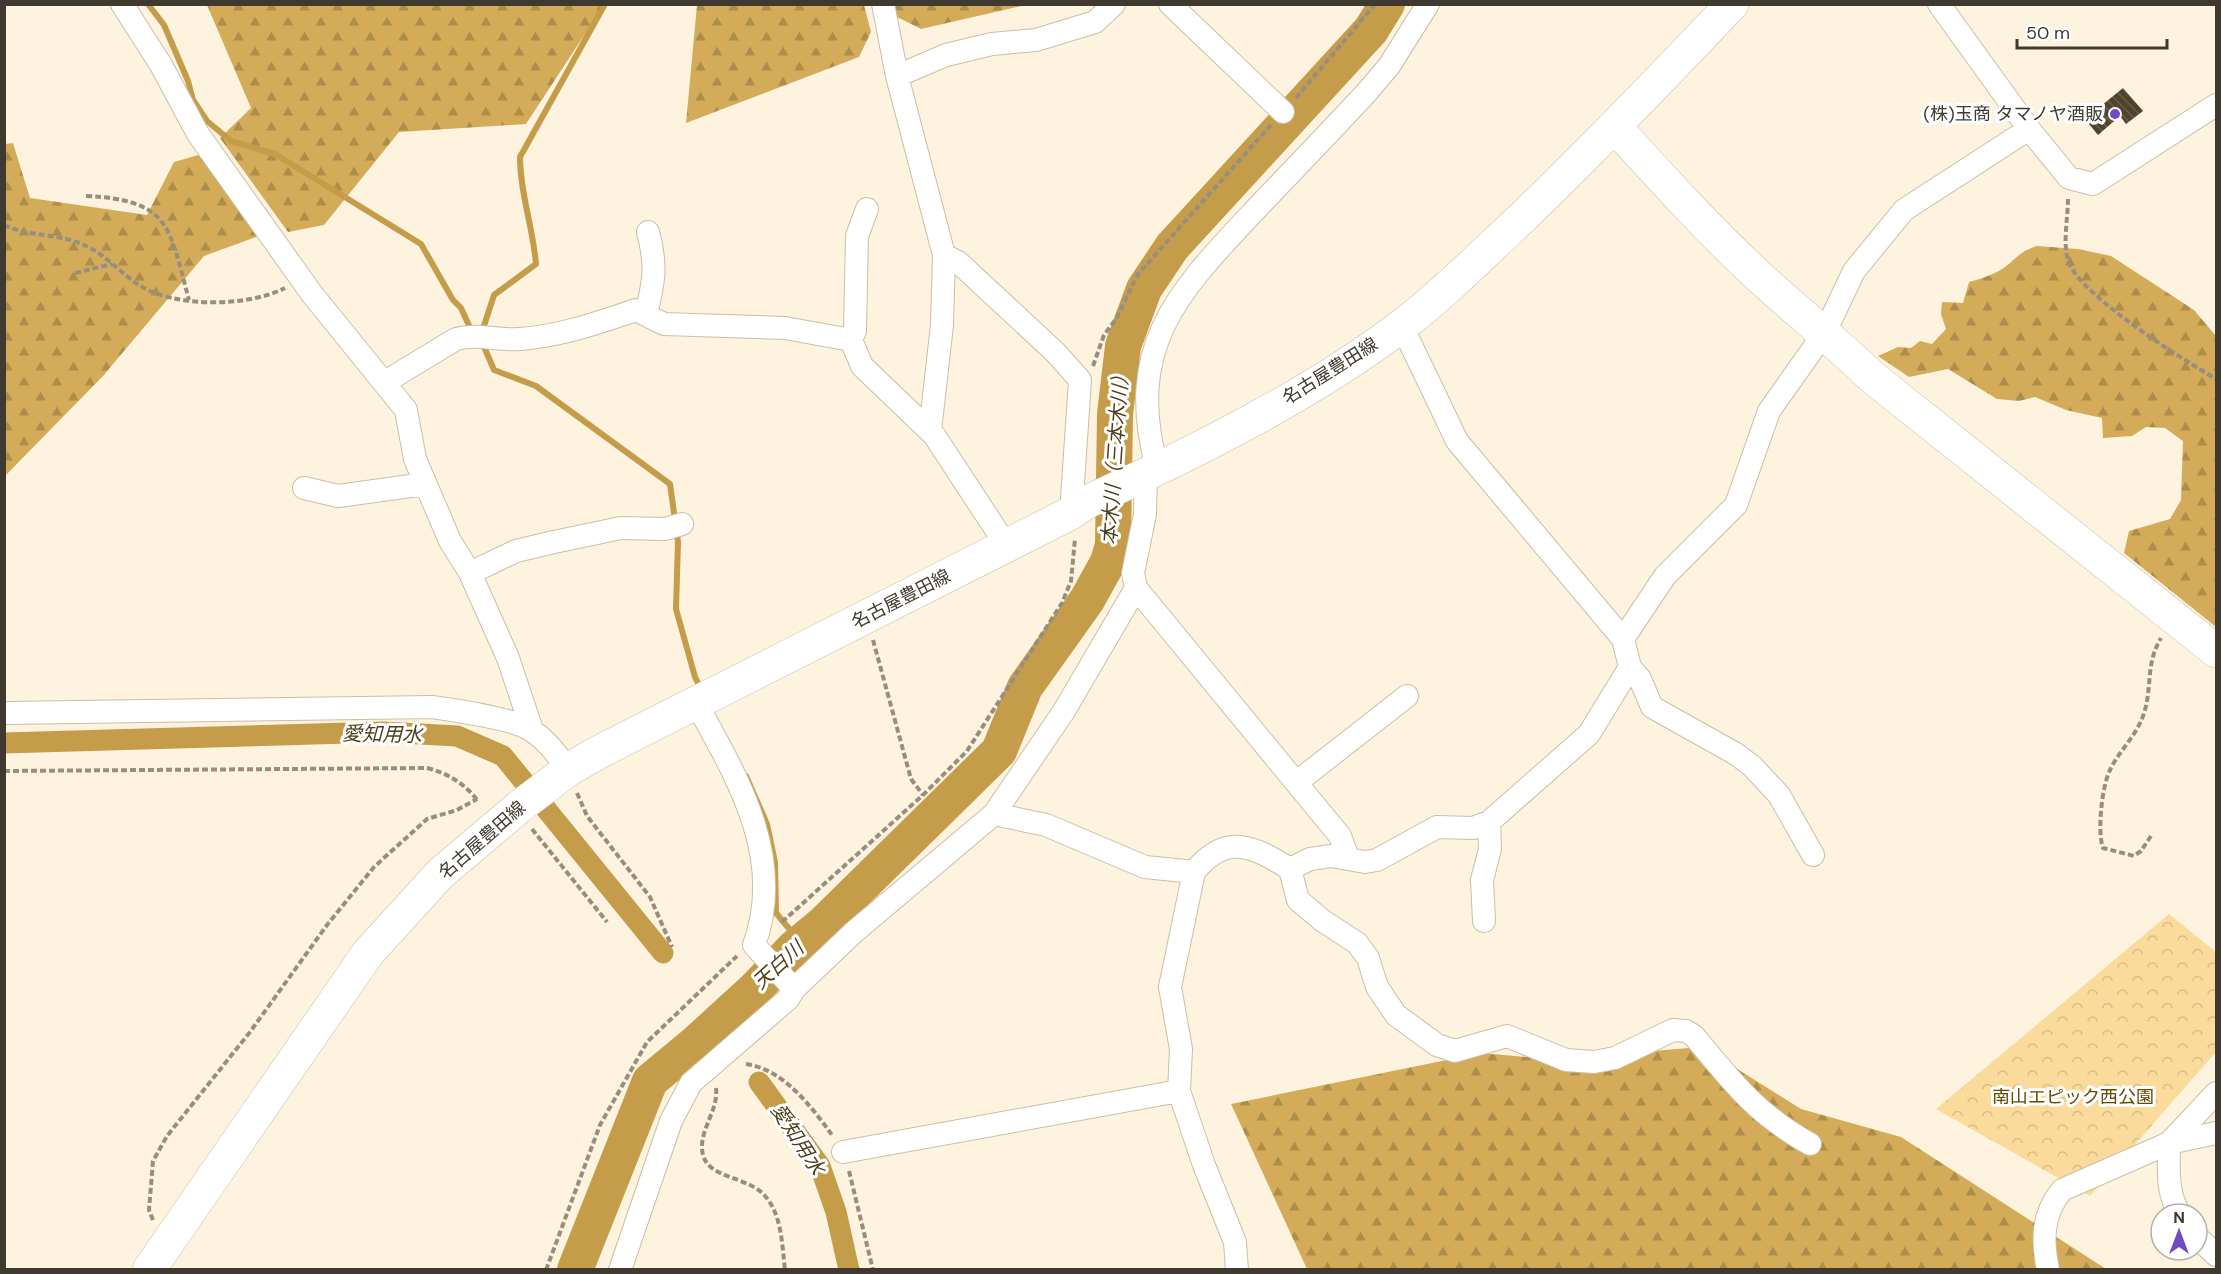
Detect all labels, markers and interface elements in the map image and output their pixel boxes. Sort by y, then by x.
scale bar [2017,12,2167,50]
text: 50 m [2026,21,2070,45]
place label: (株)玉商 タマノヤ酒販 [1923,102,2103,126]
marker: (株)玉商 タマノヤ酒販 [2108,107,2122,121]
street label: 名古屋豊田線 [1278,332,1382,410]
water label: 本木川（三本木川） [1096,364,1134,546]
street label: 名古屋豊田線 [847,564,955,634]
water label: 愛知用水 [342,720,424,748]
street label: 名古屋豊田線 [433,796,531,884]
water label: 天白川 [747,934,810,995]
park label: 南山エピック西公園 [1992,1085,2154,1109]
water label: 愛知用水 [765,1098,832,1181]
north arrow [2149,1202,2209,1262]
text: N [2173,1207,2185,1228]

